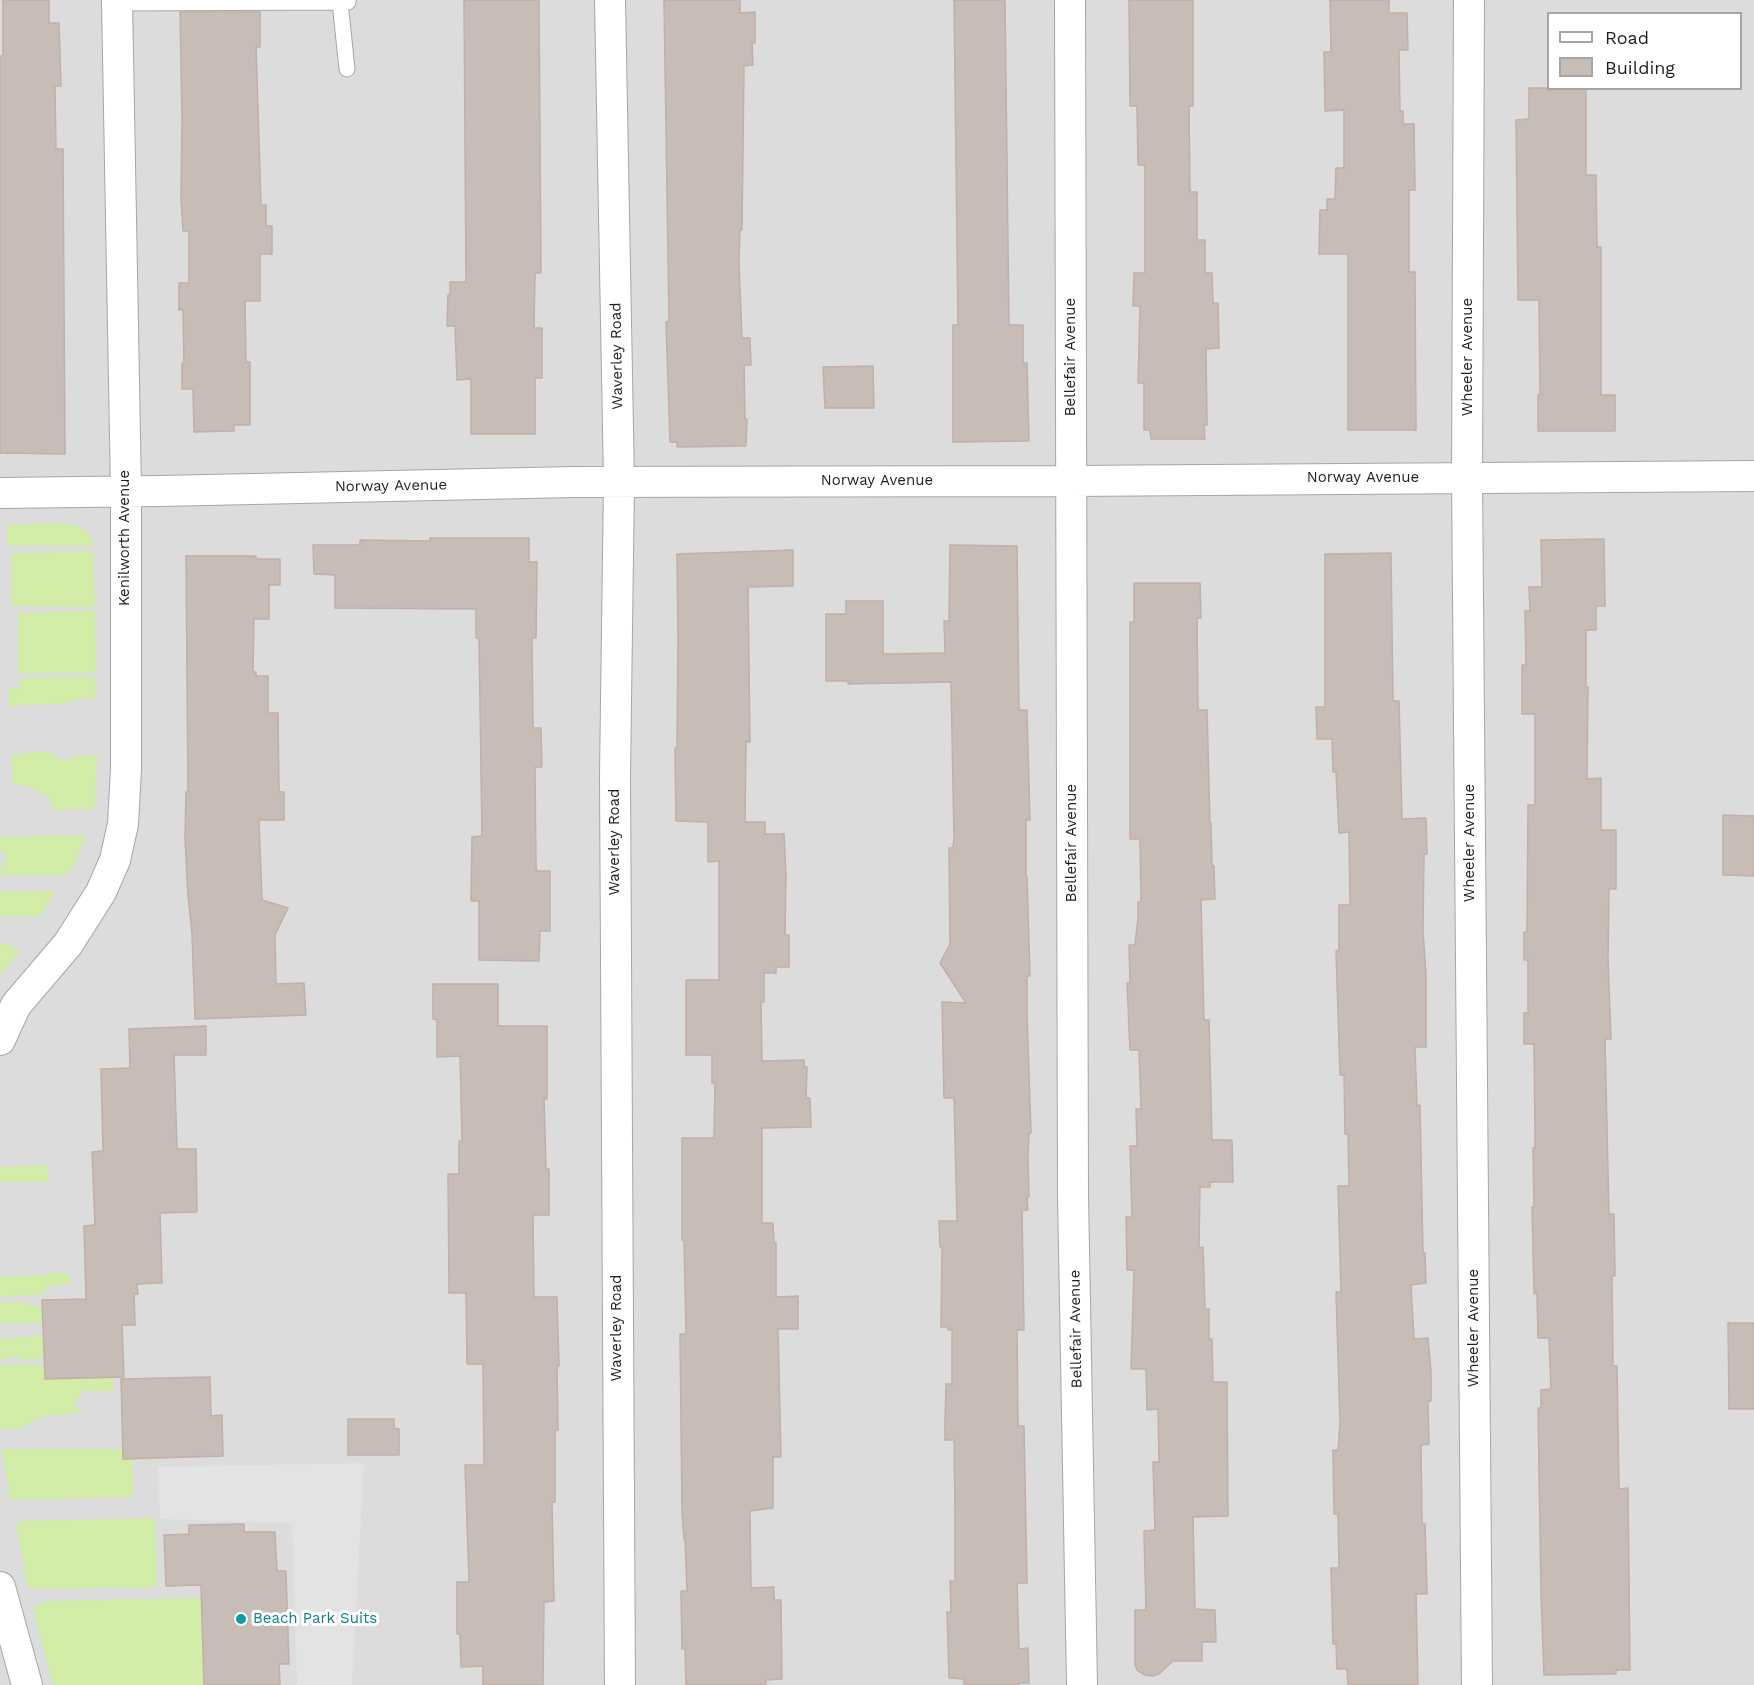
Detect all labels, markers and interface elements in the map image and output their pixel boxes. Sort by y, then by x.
legend [1547,12,1742,90]
text: Road [1605,27,1649,48]
text: Building [1605,57,1675,78]
street label: Bellefair Avenue [1062,298,1080,416]
street label: Wheeler Avenue [1459,298,1477,416]
street label: Waverley Road [607,302,627,410]
street label: Norway Avenue [1307,469,1419,487]
street label: Kenilworth Avenue [116,470,134,606]
street label: Norway Avenue [821,472,933,490]
street label: Norway Avenue [335,476,447,496]
street label: Bellefair Avenue [1063,784,1081,902]
street label: Wheeler Avenue [1461,784,1479,902]
street label: Waverley Road [606,789,624,895]
street label: Wheeler Avenue [1465,1269,1483,1387]
street label: Bellefair Avenue [1066,1270,1086,1388]
street label: Waverley Road [608,1275,626,1381]
place label: Beach Park Suits [253,1610,377,1628]
marker: Beach Park Suits [234,1612,248,1626]

